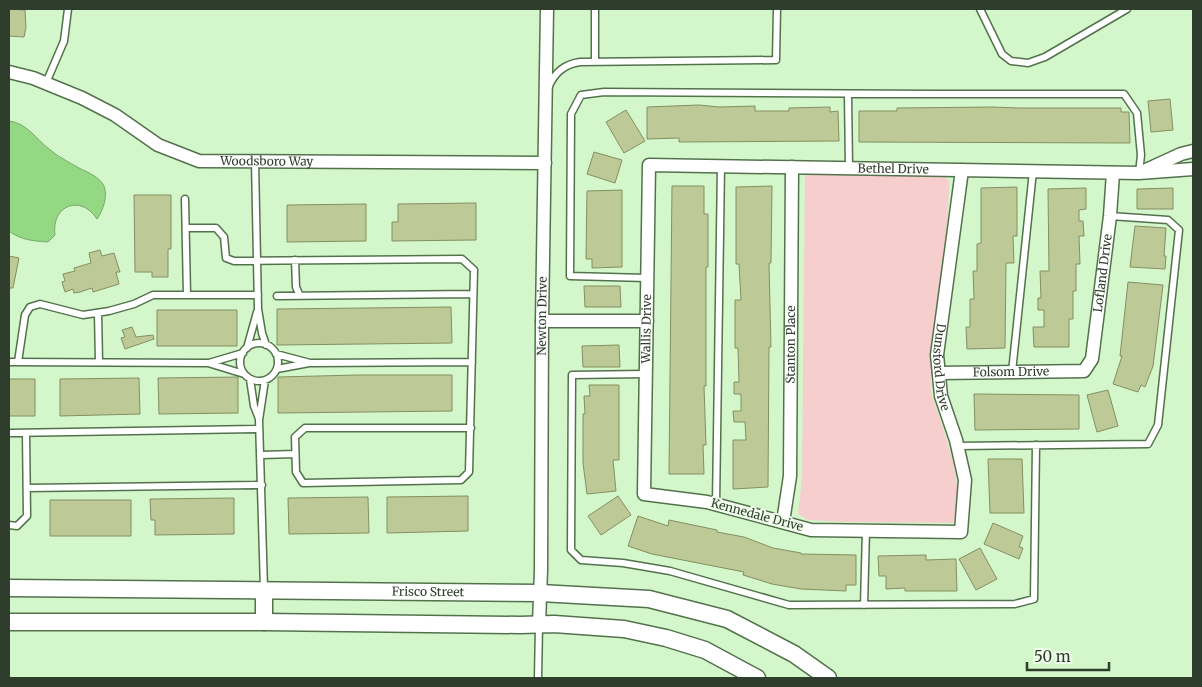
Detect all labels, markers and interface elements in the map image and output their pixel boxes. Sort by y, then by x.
street label: Woodsboro Way [219,153,313,169]
street label: Bethel Drive [857,160,929,177]
street label: Lofland Drive [1090,233,1115,313]
street label: Newton Drive [534,276,550,356]
street label: Wallis Drive [638,294,654,364]
street label: Stanton Place [783,305,798,384]
street label: Dunsford Drive [930,323,953,413]
street label: Folsom Drive [973,363,1049,380]
street label: Kennedale Drive [709,495,805,534]
street label: Frisco Street [392,584,465,599]
scale bar [1027,640,1110,672]
text: 50 m [1034,647,1071,666]

